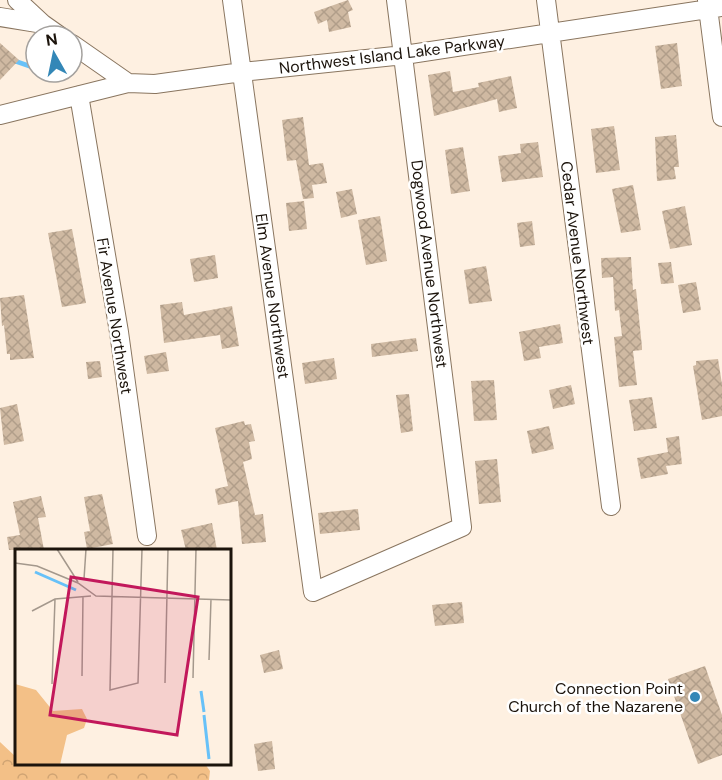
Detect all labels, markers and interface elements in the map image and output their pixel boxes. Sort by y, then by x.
north arrow [24,24,84,84]
text: N [44,28,59,51]
street label: Northwest Island Lake Parkway [278,30,506,79]
street label: Dogwood Avenue Northwest [406,159,453,369]
street label: Cedar Avenue Northwest [556,160,599,346]
street label: Elm Avenue Northwest [251,212,294,380]
street label: Fir Avenue Northwest [92,236,137,396]
inset map [15,549,231,765]
place label: Connection Point Church of the Nazarene [508,678,683,717]
marker: Connection Point Church of the Nazarene [688,690,702,704]

